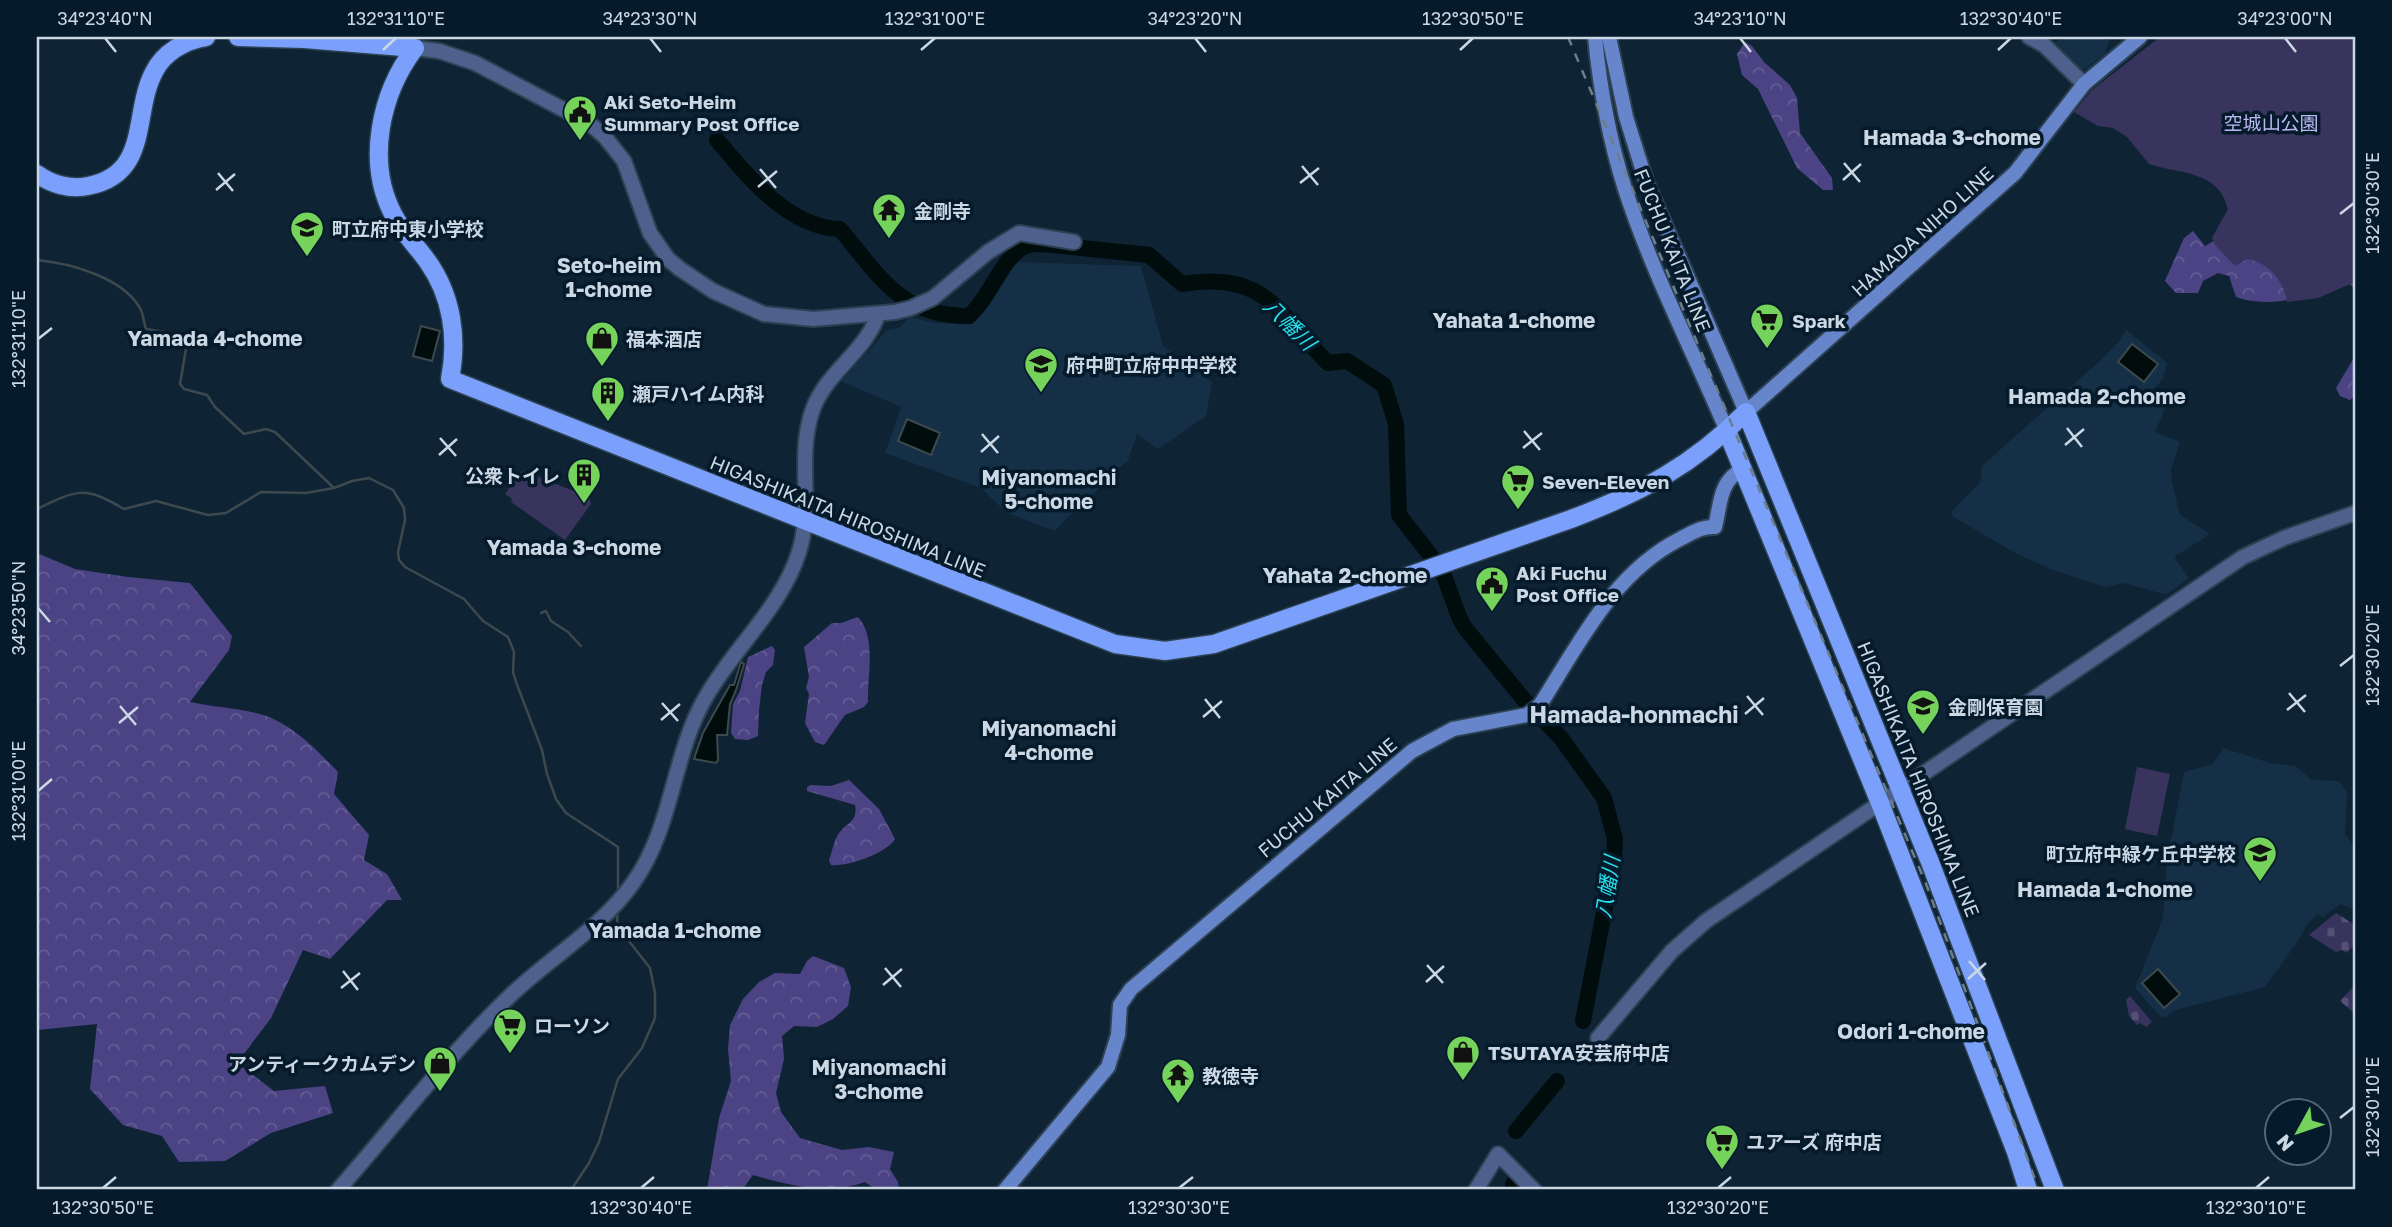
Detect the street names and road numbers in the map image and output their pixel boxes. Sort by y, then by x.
street label: HAMADA NIHO LINE [1846,161,1998,301]
street label: FUCHU KAITA LINE [1630,165,1716,335]
street label: HIGASHIKAITA HIROSHIMA LINE [707,450,989,582]
street label: HIGASHIKAITA HIROSHIMA LINE [1853,638,1985,920]
street label: FUCHU KAITA LINE [1253,732,1401,862]

